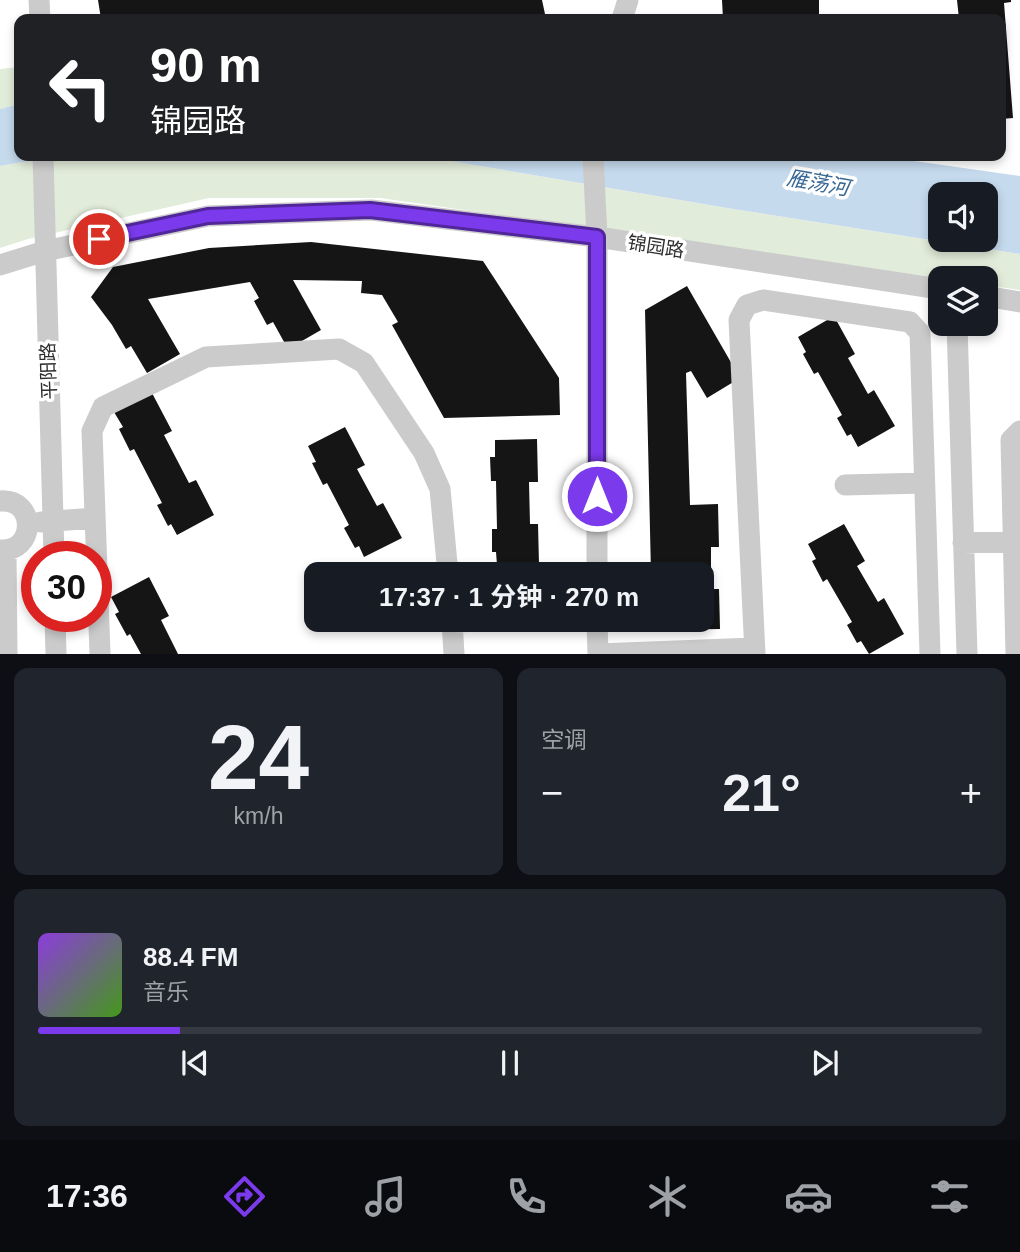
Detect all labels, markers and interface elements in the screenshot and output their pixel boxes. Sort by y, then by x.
text: 90 m [150,38,262,92]
icon: left [35,42,126,133]
text: 锦园路 [150,103,246,139]
water label: 雁荡河 [785,166,855,200]
map controls [928,182,998,336]
button: sound [928,182,998,252]
pin [69,209,129,269]
icon: arrive [80,220,118,258]
street label: 锦园路 [626,232,686,261]
button: layers [928,266,998,336]
street label: 平阳路 [37,342,60,400]
position arrow [560,459,634,533]
speed limit sign: 30 [21,541,112,632]
text: 17:37 · 1 分钟 · 270 m [379,582,639,612]
text: 24 [208,707,309,808]
text: 空调 [541,727,587,753]
text: 21° [722,764,801,822]
text: − [541,772,563,814]
text: + [960,772,982,814]
text: km/h [234,803,283,829]
text: 88.4 FM [143,942,238,972]
text: 音乐 [143,979,189,1005]
icon: previous [176,1044,214,1082]
icon: pause [491,1044,529,1082]
icon: next [806,1044,844,1082]
icon: directions [220,1172,269,1221]
icon: music [361,1172,410,1221]
icon: phone [502,1172,551,1221]
icon: climate [643,1172,692,1221]
icon: car [784,1172,833,1221]
icon: filters [925,1172,974,1221]
text: 17:36 [46,1178,128,1214]

